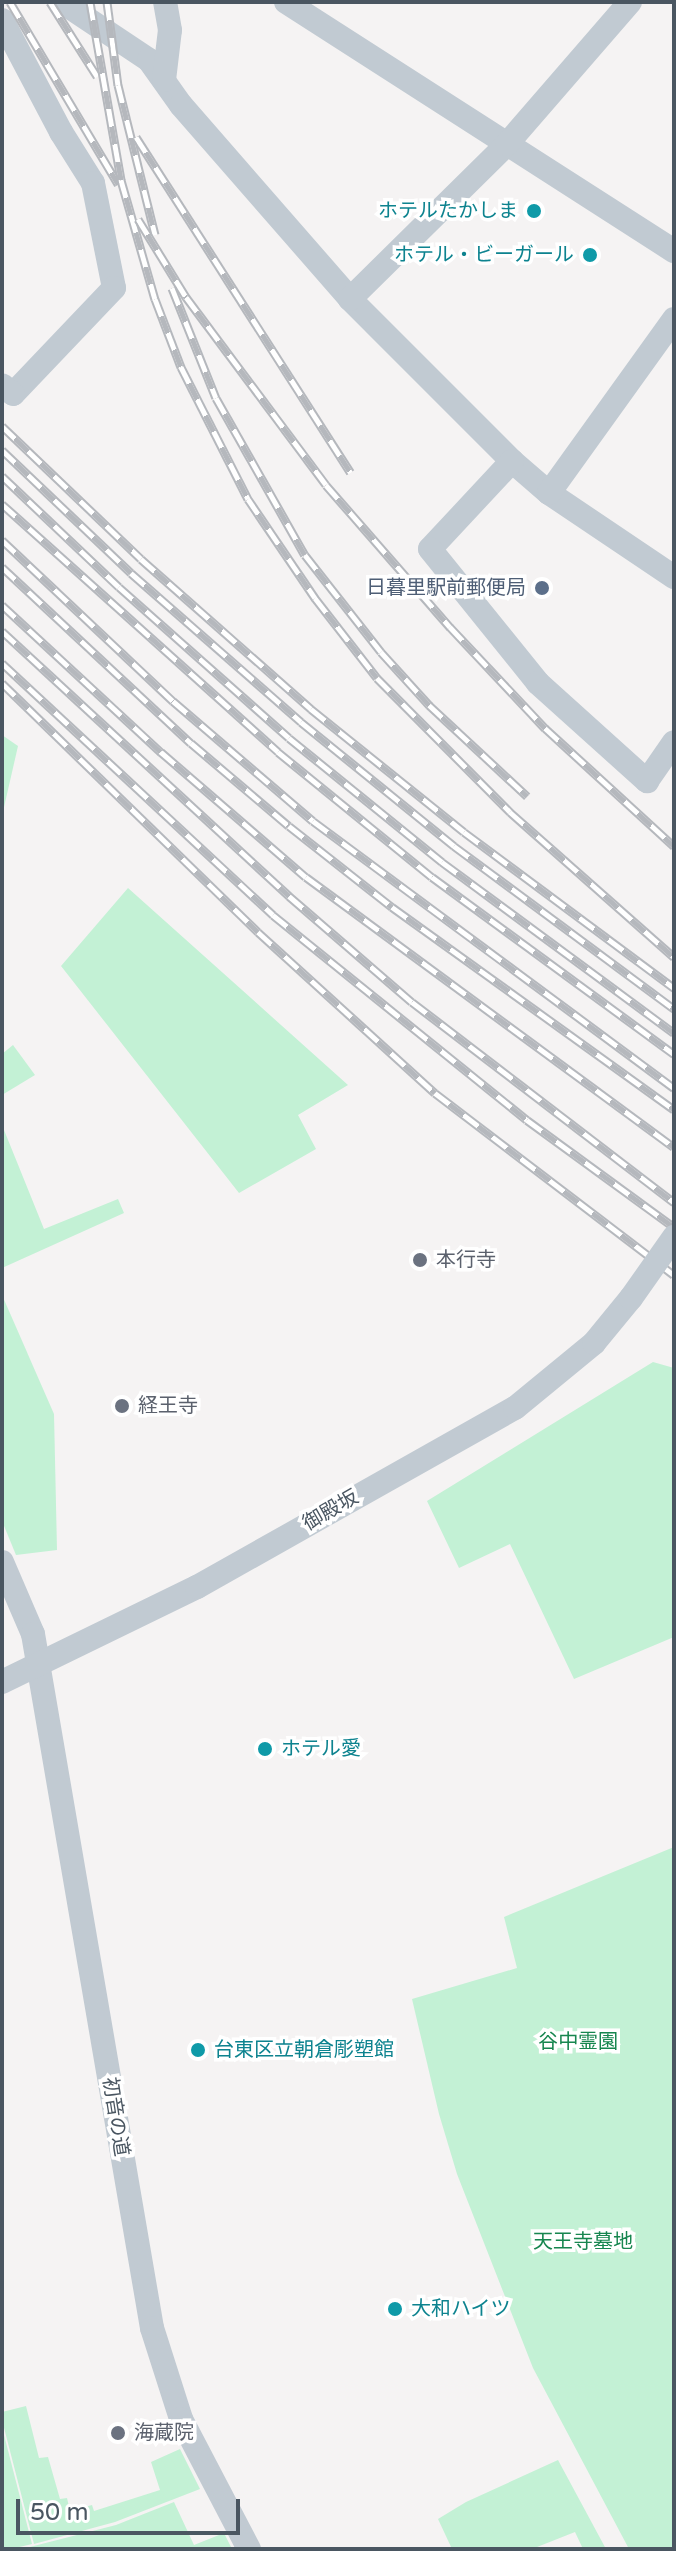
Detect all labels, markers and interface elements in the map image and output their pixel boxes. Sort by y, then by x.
place label: ホテルたかしま [378,199,518,223]
marker: ホテルたかしま [525,202,543,220]
place label: ホテル・ビーガール [394,243,574,267]
marker: ホテル・ビーガール [581,246,599,264]
place label: 日暮里駅前郵便局 [366,576,526,600]
marker: 日暮里駅前郵便局 [533,579,551,597]
place label: 本行寺 [436,1248,496,1272]
marker: 本行寺 [411,1251,429,1269]
place label: 経王寺 [138,1394,198,1418]
marker: 経王寺 [113,1397,131,1415]
street label: 御殿坂 [299,1486,363,1536]
place label: ホテル愛 [281,1737,361,1761]
marker: ホテル愛 [256,1740,274,1758]
park label: 谷中霊園 [538,2030,618,2054]
place label: 台東区立朝倉彫塑館 [214,2038,394,2062]
marker: 台東区立朝倉彫塑館 [189,2041,207,2059]
street label: 初音の道 [97,2076,133,2158]
park label: 天王寺墓地 [533,2230,633,2254]
place label: 大和ハイツ [411,2297,511,2321]
marker: 大和ハイツ [386,2300,404,2318]
place label: 海蔵院 [134,2421,194,2445]
marker: 海蔵院 [109,2424,127,2442]
scale bar [20,2483,244,2533]
text: 50 m [30,2498,88,2527]

